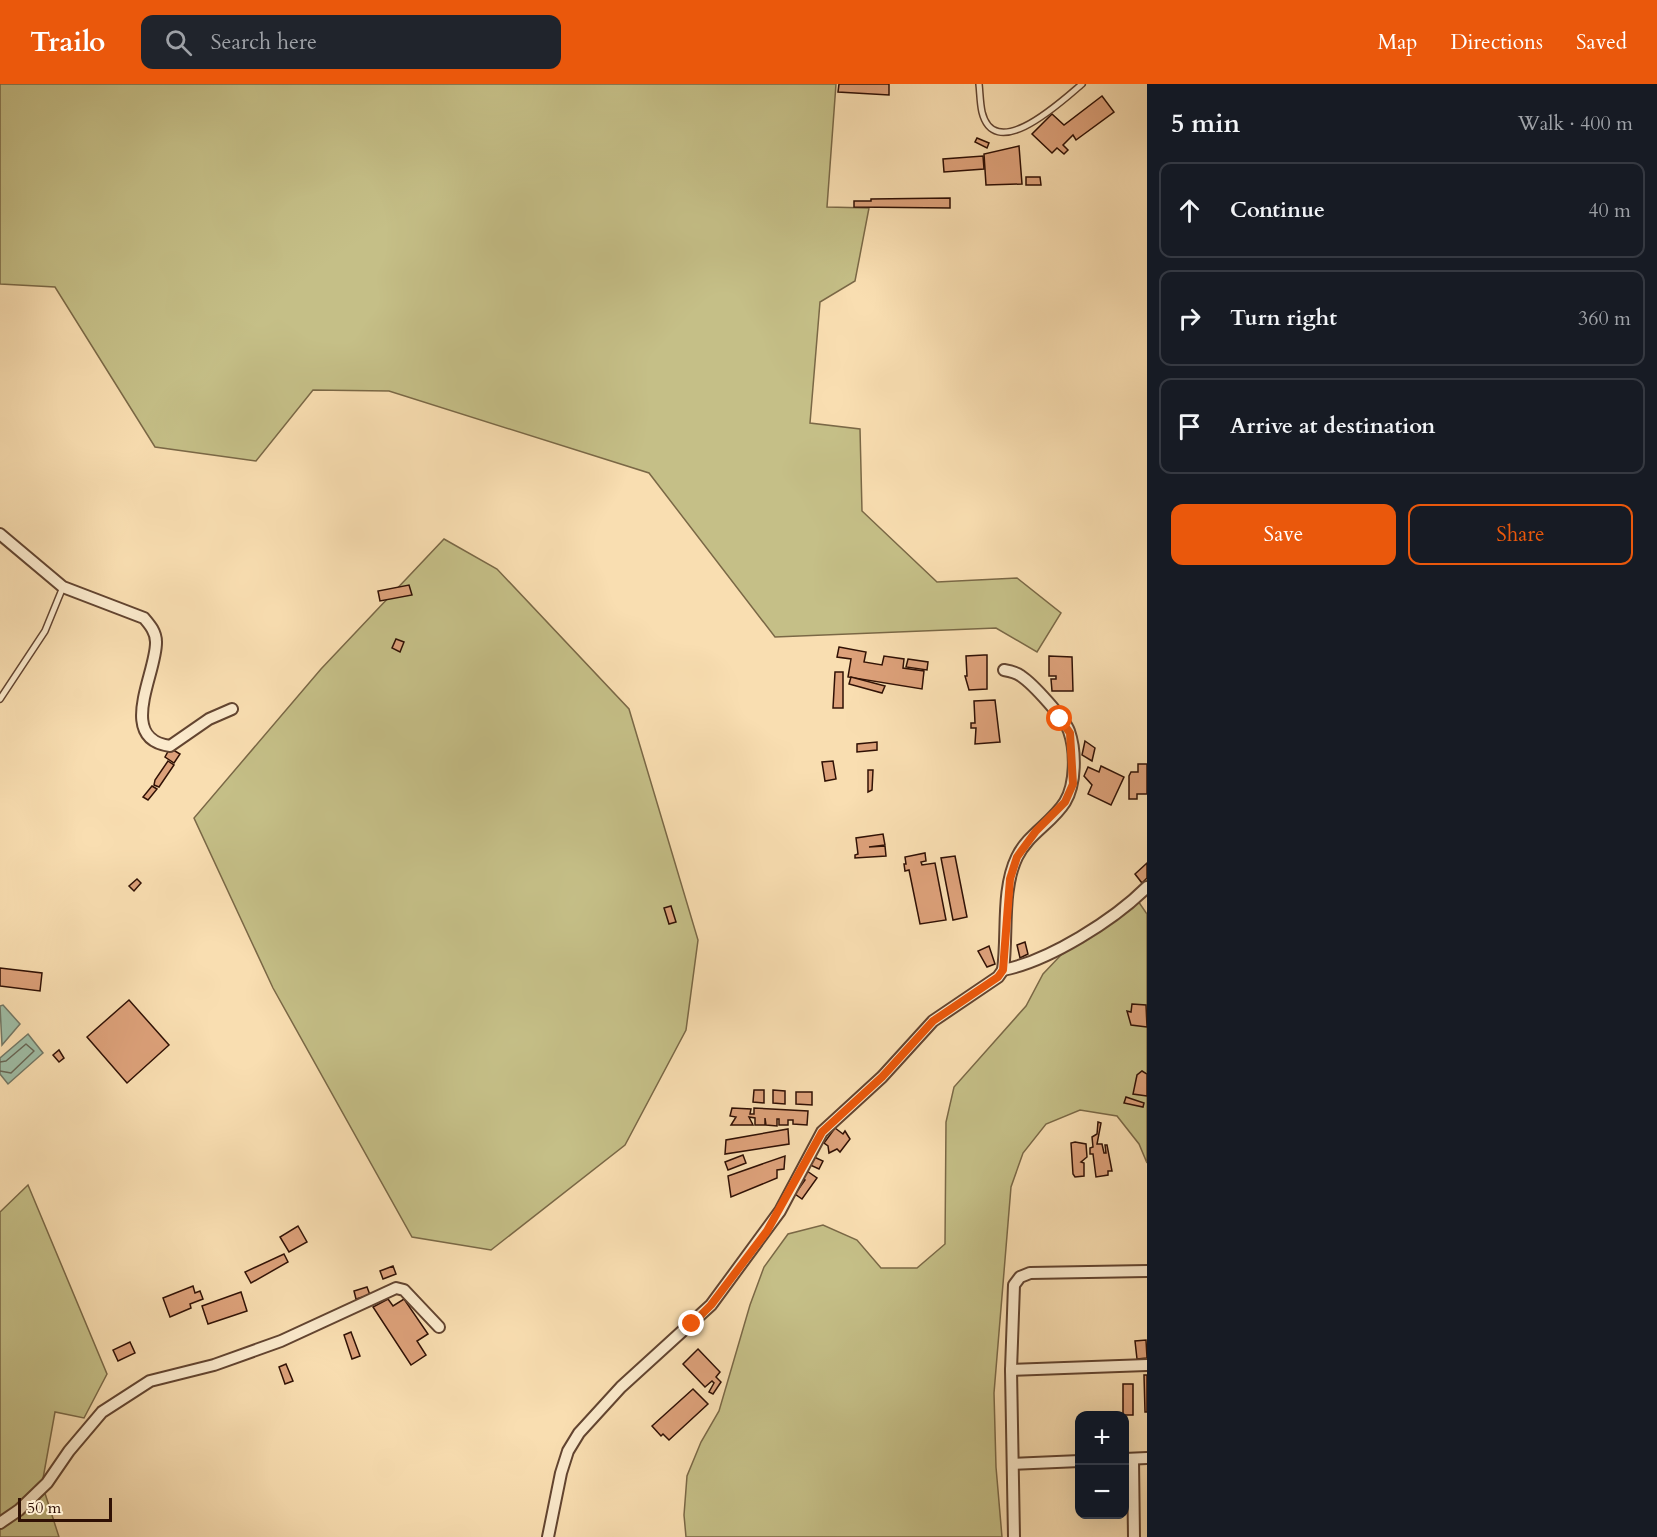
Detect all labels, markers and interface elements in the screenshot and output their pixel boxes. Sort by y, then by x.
search box [141,15,561,69]
text: Trailo [30,23,105,61]
icon: search [162,26,195,59]
text: Search here [210,27,317,57]
text: Map [1377,28,1417,57]
text: Directions [1450,28,1543,57]
text: Saved [1576,28,1627,57]
text: 5 min [1171,106,1240,141]
text: Walk · 400 m [1518,110,1633,137]
icon: ahead [1173,194,1206,227]
text: Continue [1230,195,1325,225]
text: 40 m [1588,197,1631,224]
icon: right [1173,302,1206,335]
text: Turn right [1230,303,1337,333]
text: 360 m [1578,305,1631,332]
icon: arrive [1173,410,1206,443]
text: Arrive at destination [1230,411,1435,441]
button: Save [1171,504,1396,565]
button: Share [1408,504,1633,565]
route start [1046,705,1072,731]
route end [678,1310,704,1336]
map controls [1075,1411,1129,1519]
button: + [1075,1411,1129,1465]
button: − [1075,1465,1129,1519]
scale bar [18,1495,112,1522]
text: 50 m [27,1497,61,1519]

